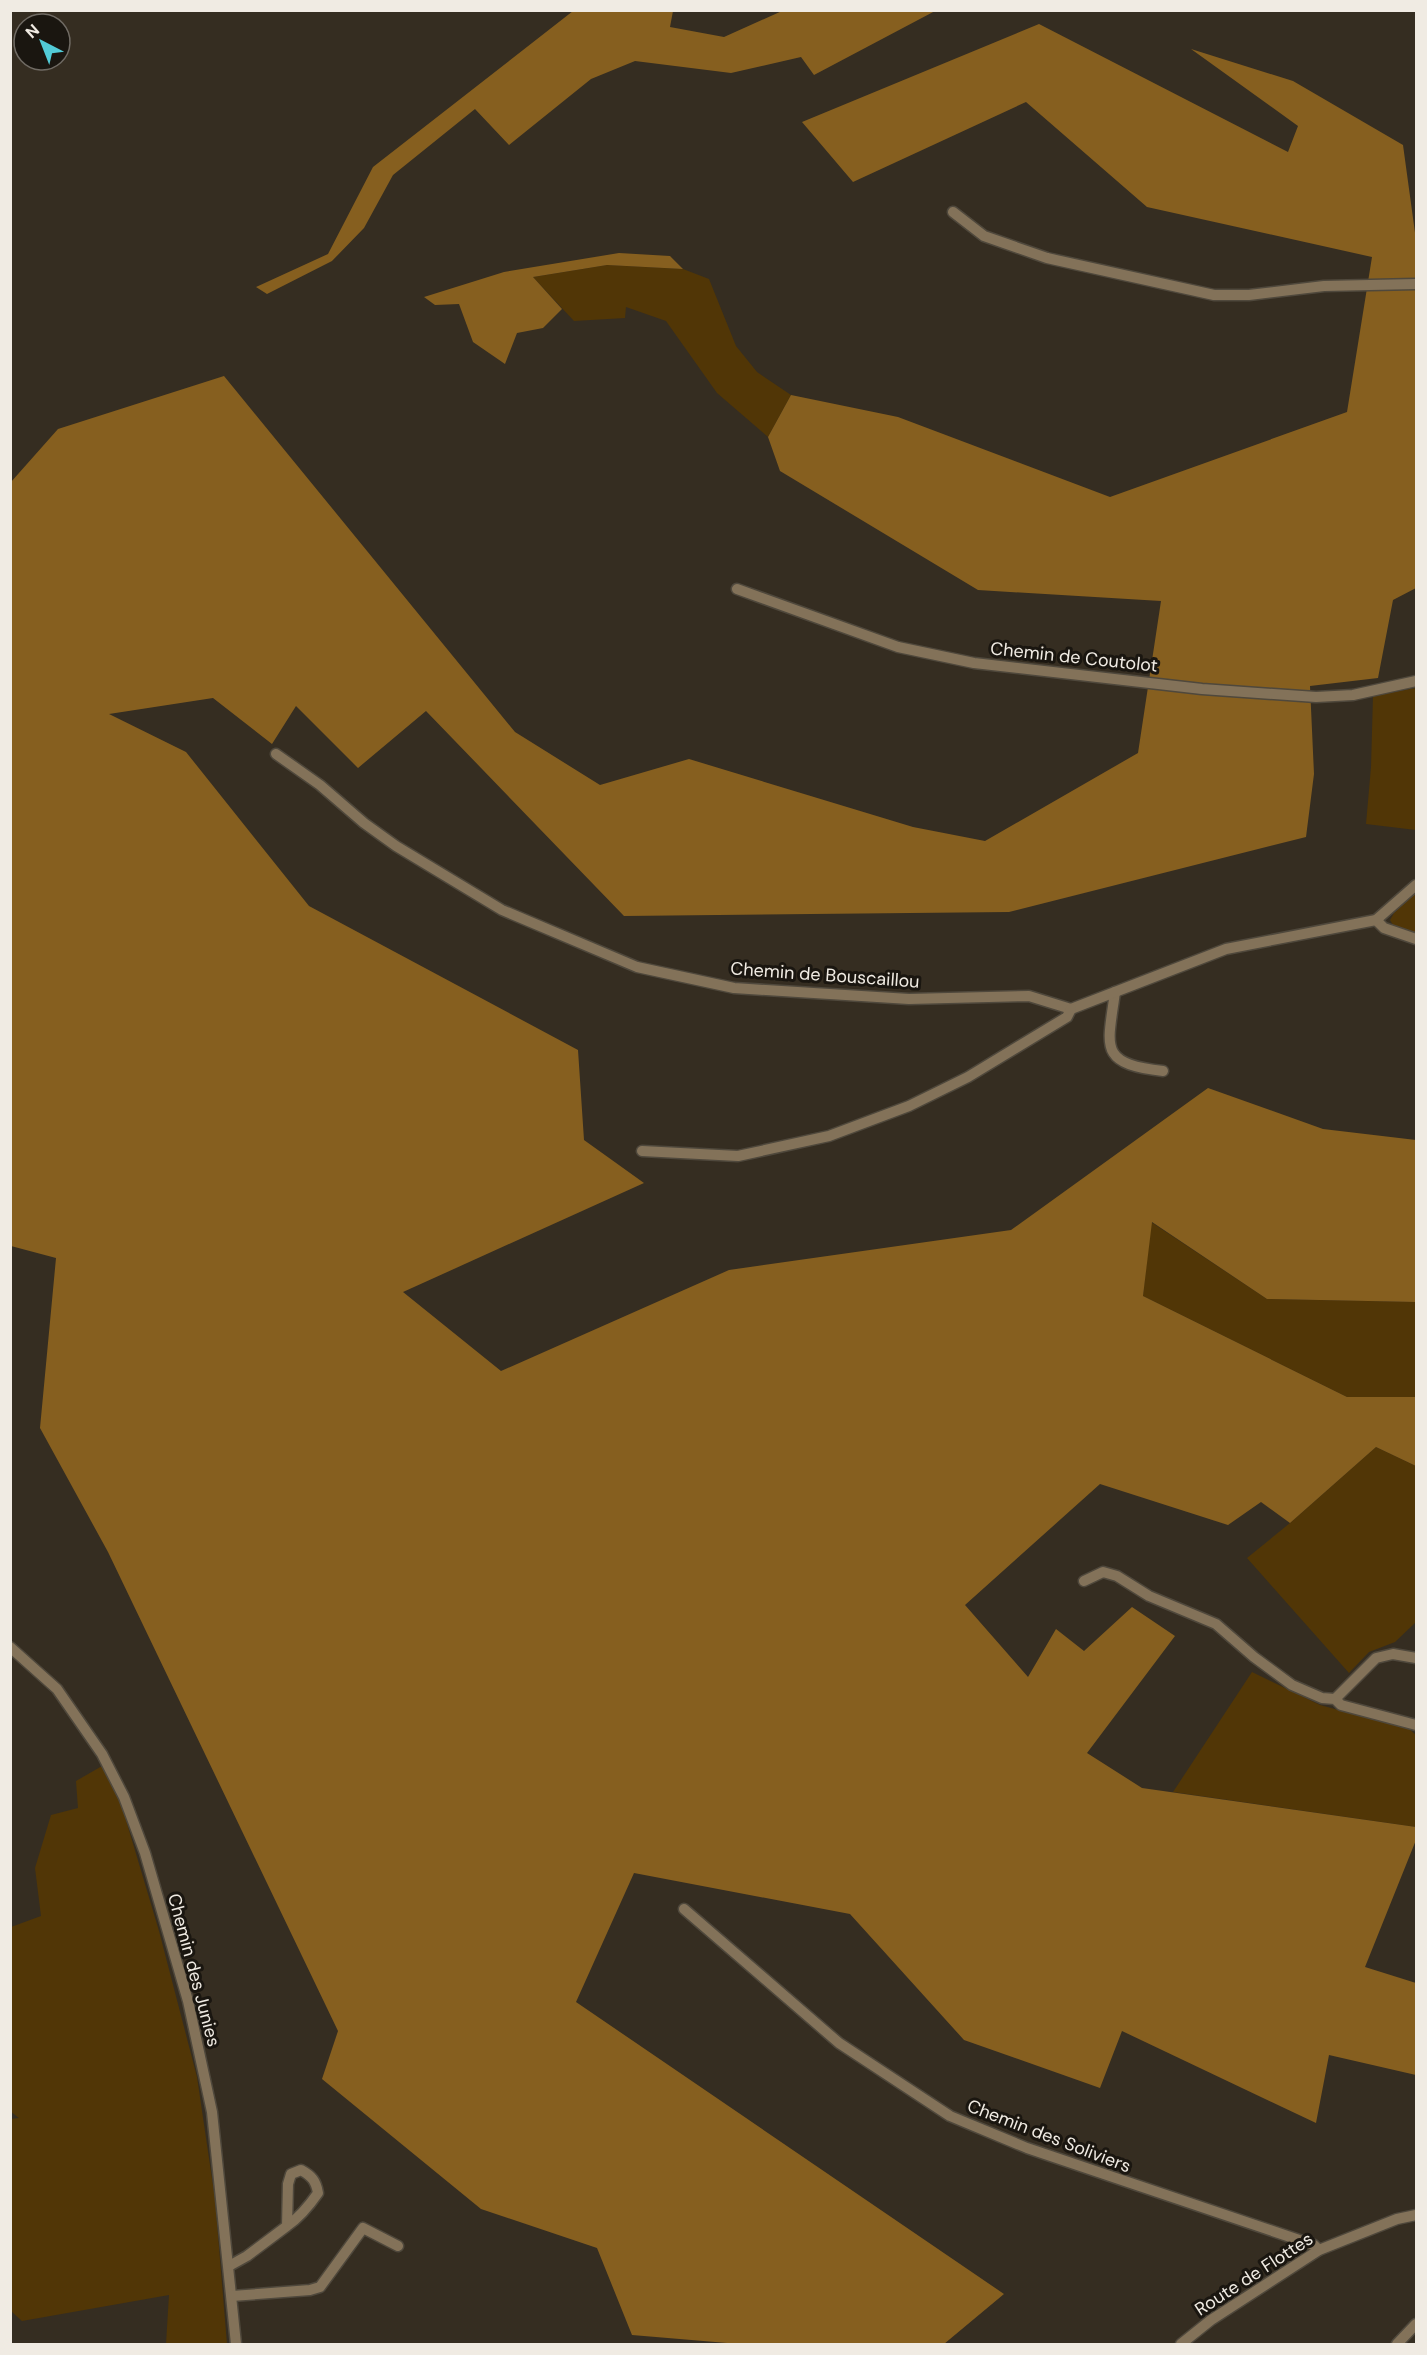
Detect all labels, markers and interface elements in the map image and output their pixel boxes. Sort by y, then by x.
north arrow [12,12,72,72]
text: N [21,20,44,43]
street label: Chemin de Coutolot [989,636,1159,678]
street label: Chemin de Bouscaillou [730,956,920,994]
street label: Chemin des Junies [162,1891,226,2049]
street label: Chemin des Soliviers [964,2094,1134,2178]
street label: Route de Flottes [1190,2227,1318,2321]

